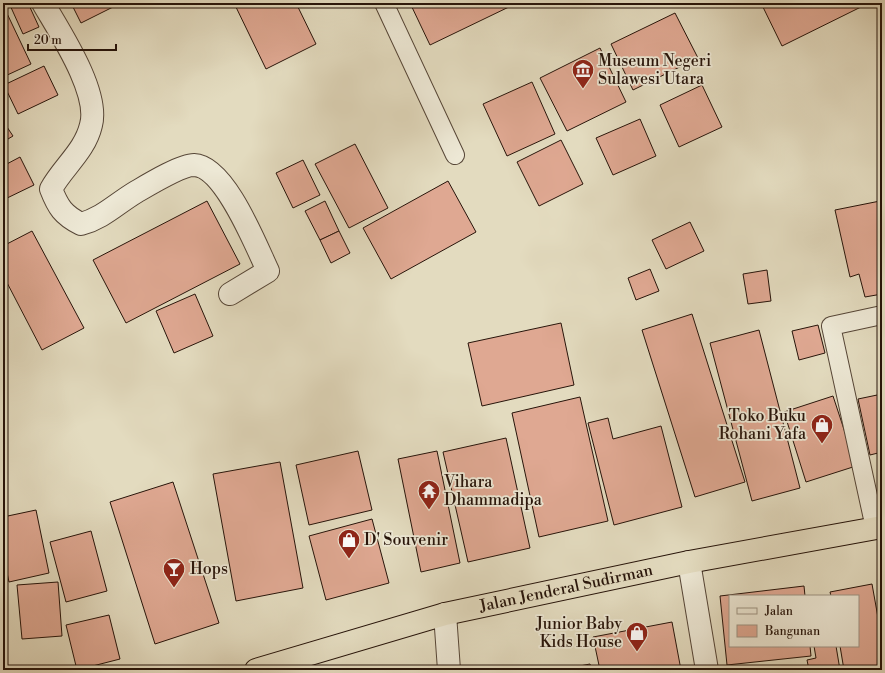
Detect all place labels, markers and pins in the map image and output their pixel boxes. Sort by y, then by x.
place label: Museum Negeri Sulawesi Utara [598,51,711,89]
museum icon: Museum Negeri Sulawesi Utara [570,57,596,90]
place label: Toko Buku Rohani Yafa [719,406,807,444]
shop icon: Toko Buku Rohani Yafa [809,412,835,445]
place label: Vihara Dhammadipa [443,472,543,510]
temple icon: Vihara Dhammadipa [416,478,442,511]
shop icon: D' Souvenir [336,527,362,560]
place label: D' Souvenir [364,530,448,550]
bar icon: Hops [161,556,187,589]
place label: Hops [190,559,228,579]
place label: Junior Baby Kids House [535,614,622,652]
shop icon: Junior Baby Kids House [624,620,650,653]

